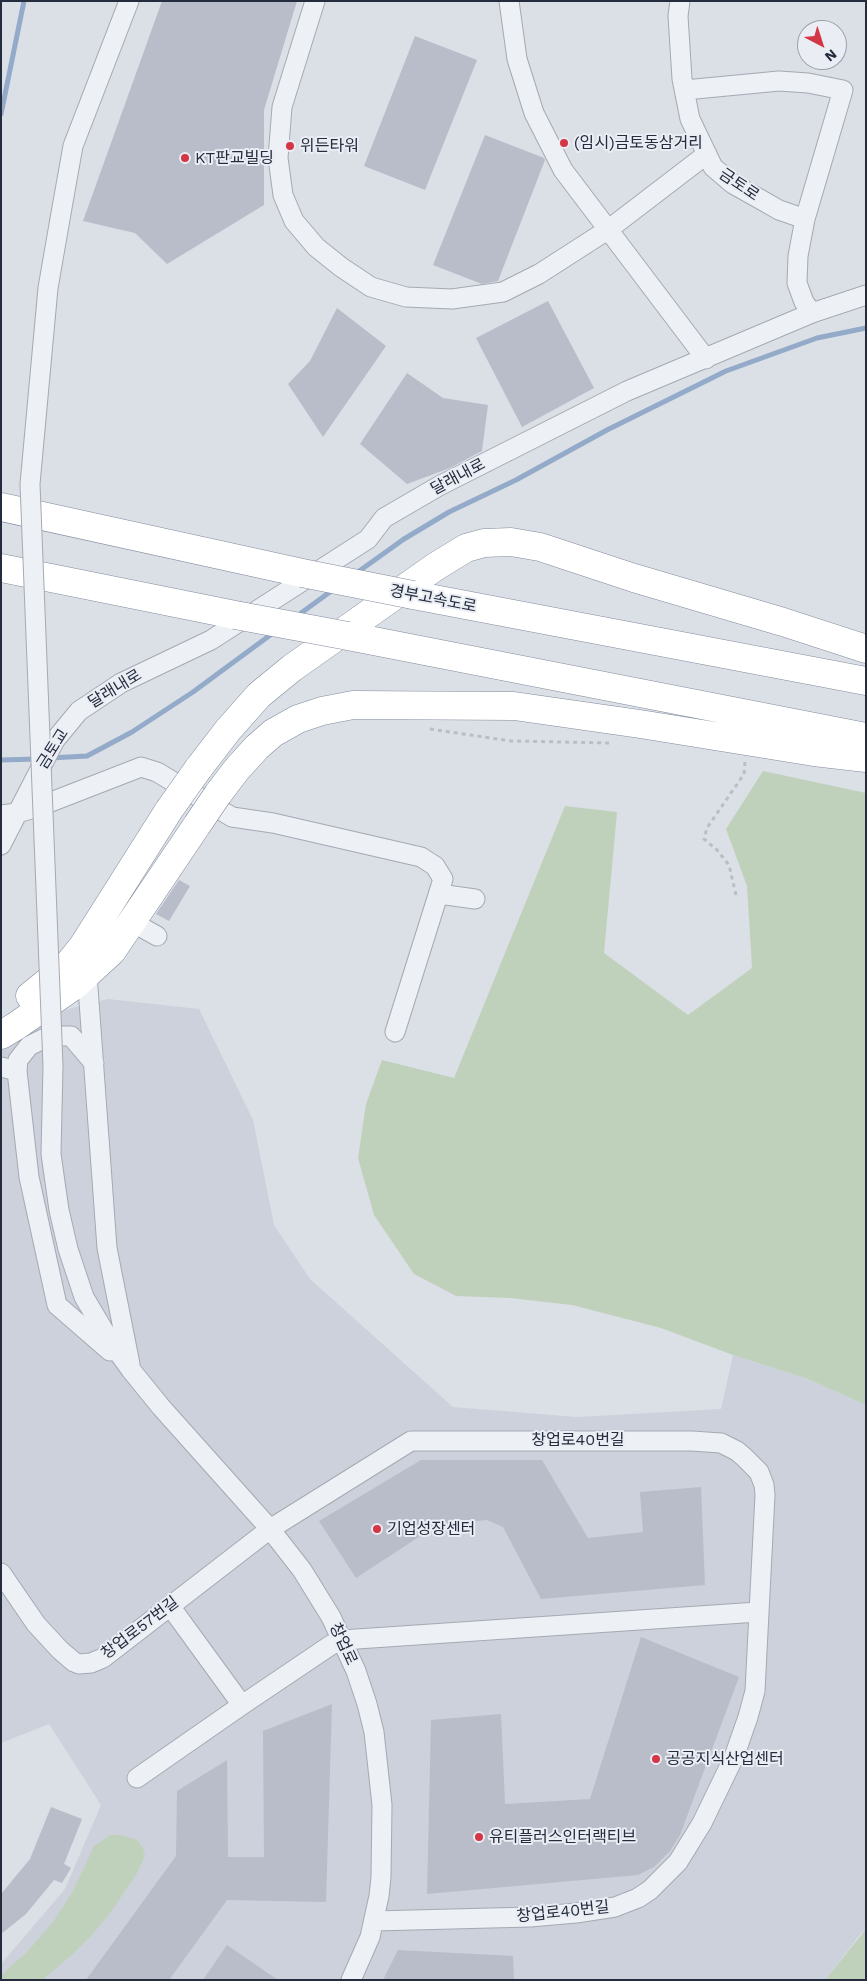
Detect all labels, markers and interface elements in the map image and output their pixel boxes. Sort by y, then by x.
north arrow [797,20,847,70]
text: N [822,46,840,65]
place label: (임시)금토동삼거리 [574,133,703,153]
place label: 위든타워 [300,136,359,156]
marker: (임시)금토동삼거리 [558,137,570,149]
marker: 위든타워 [284,140,296,152]
place label: KT판교빌딩 [195,148,274,168]
marker: KT판교빌딩 [179,152,191,164]
street label: 금토로 [715,165,763,205]
street label: 달래내로 [427,455,489,499]
street label: 경부고속도로 [388,581,478,617]
street label: 달래내로 [85,666,145,712]
street label: 금토교 [33,725,73,773]
street label: 창업로40번길 [531,1430,625,1450]
place label: 기업성장센터 [387,1519,475,1539]
marker: 기업성장센터 [371,1523,383,1535]
street label: 창업로57번길 [98,1593,182,1663]
street label: 창업로 [325,1620,361,1668]
place label: 공공지식산업센터 [666,1749,784,1769]
marker: 공공지식산업센터 [650,1753,662,1765]
place label: 유티플러스인터랙티브 [489,1827,636,1847]
marker: 유티플러스인터랙티브 [473,1831,485,1843]
street label: 창업로40번길 [516,1898,610,1926]

